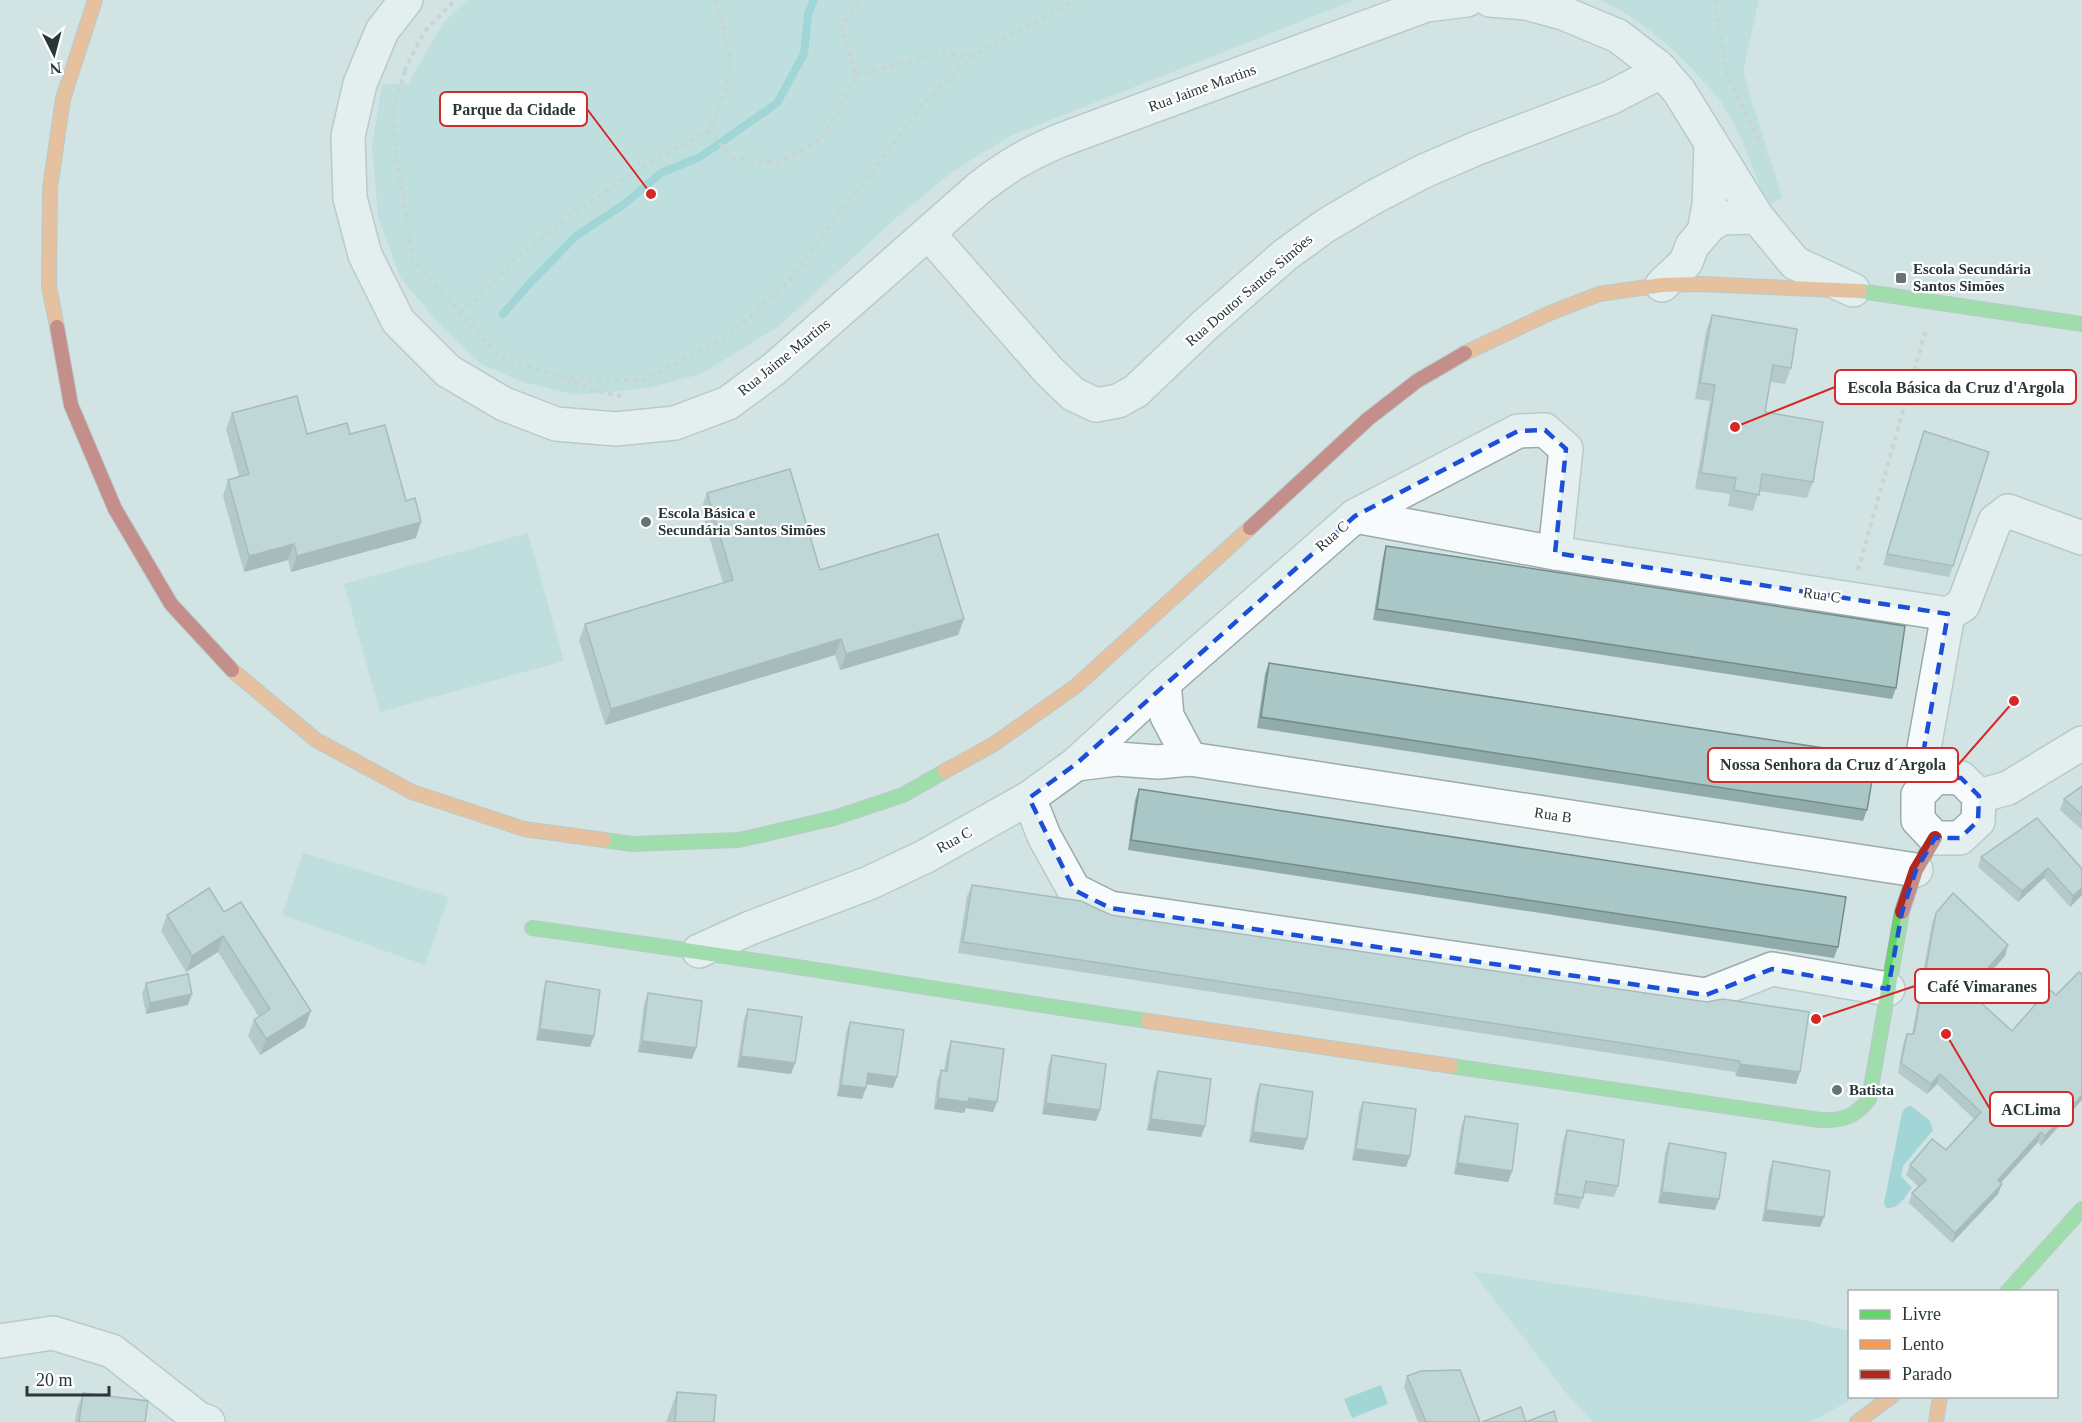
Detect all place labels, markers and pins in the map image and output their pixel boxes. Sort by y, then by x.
callout: Parque da Cidade [440,92,587,126]
place label: Escola Secundária Santos Simões [1913,261,2031,294]
marker: Escola Secundária Santos Simões [1894,271,1908,285]
callout: Escola Básica da Cruz d'Argola [1835,370,2076,404]
place label: Escola Básica e Secundária Santos Simões [658,505,826,538]
marker: Escola Básica e Secundária Santos Simões [639,515,653,529]
callout: Nossa Senhora da Cruz d´Argola [1708,748,1958,782]
callout: Café Vimaranes [1915,969,2049,1003]
place label: Batista [1849,1082,1895,1098]
marker: Batista [1830,1083,1844,1097]
callout: ACLima [1990,1092,2073,1126]

